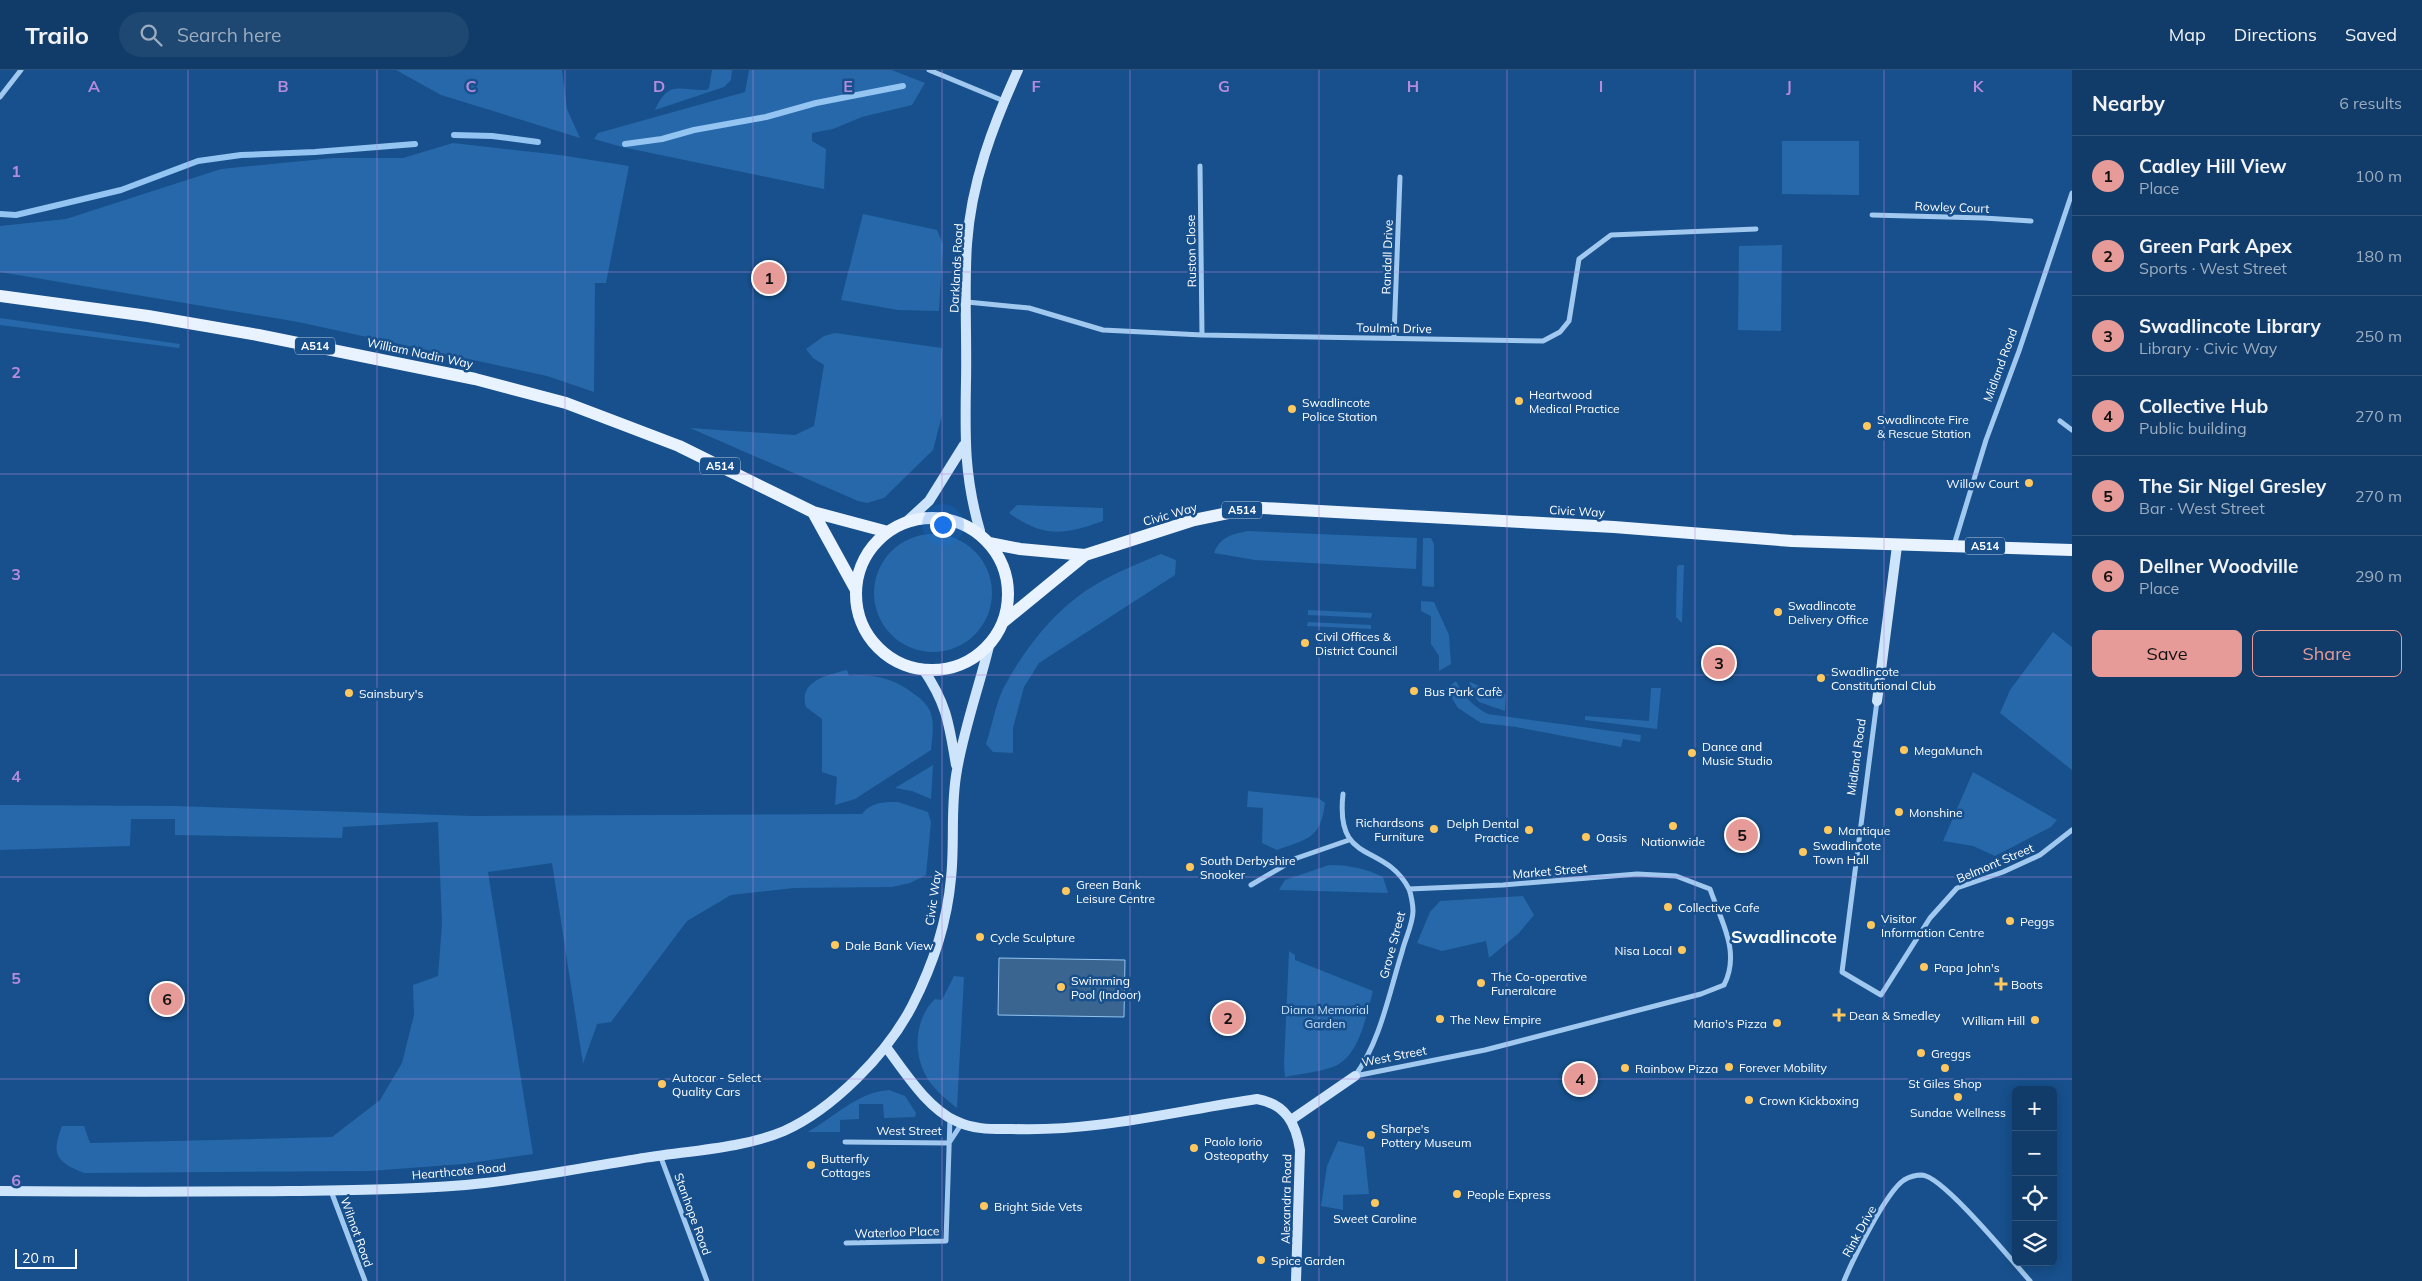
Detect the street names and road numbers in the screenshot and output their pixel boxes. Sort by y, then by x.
street label: Rowley Court [1914,198,1990,216]
street label: Ruston Close [1183,215,1199,287]
street label: Randall Drive [1378,219,1396,295]
street label: Darklands Road [946,223,966,313]
street label: Toulmin Drive [1356,320,1432,336]
street label: Midland Road [1980,326,2020,404]
street label: William Nadin Way [366,334,475,372]
road number: A514 [295,338,335,354]
road number: A514 [700,458,740,474]
street label: Civic Way [1141,499,1199,529]
road number: A514 [1222,502,1262,518]
street label: Civic Way [1549,502,1606,520]
road number: A514 [1965,538,2005,554]
street label: Midland Road [1843,718,1869,796]
street label: Belmont Street [1954,840,2036,886]
street label: Market Street [1512,860,1588,882]
street label: Civic Way [922,869,944,927]
street label: Grove Street [1376,910,1408,980]
street label: West Street [1360,1042,1428,1070]
street label: West Street [876,1123,942,1138]
street label: Alexandra Road [1278,1154,1294,1244]
street label: Hearthcote Road [411,1159,507,1183]
street label: Stanhope Road [671,1171,715,1257]
street label: Wilmot Road [337,1195,377,1269]
street label: Rink Drive [1839,1203,1879,1259]
street label: Waterloo Place [854,1223,940,1241]

